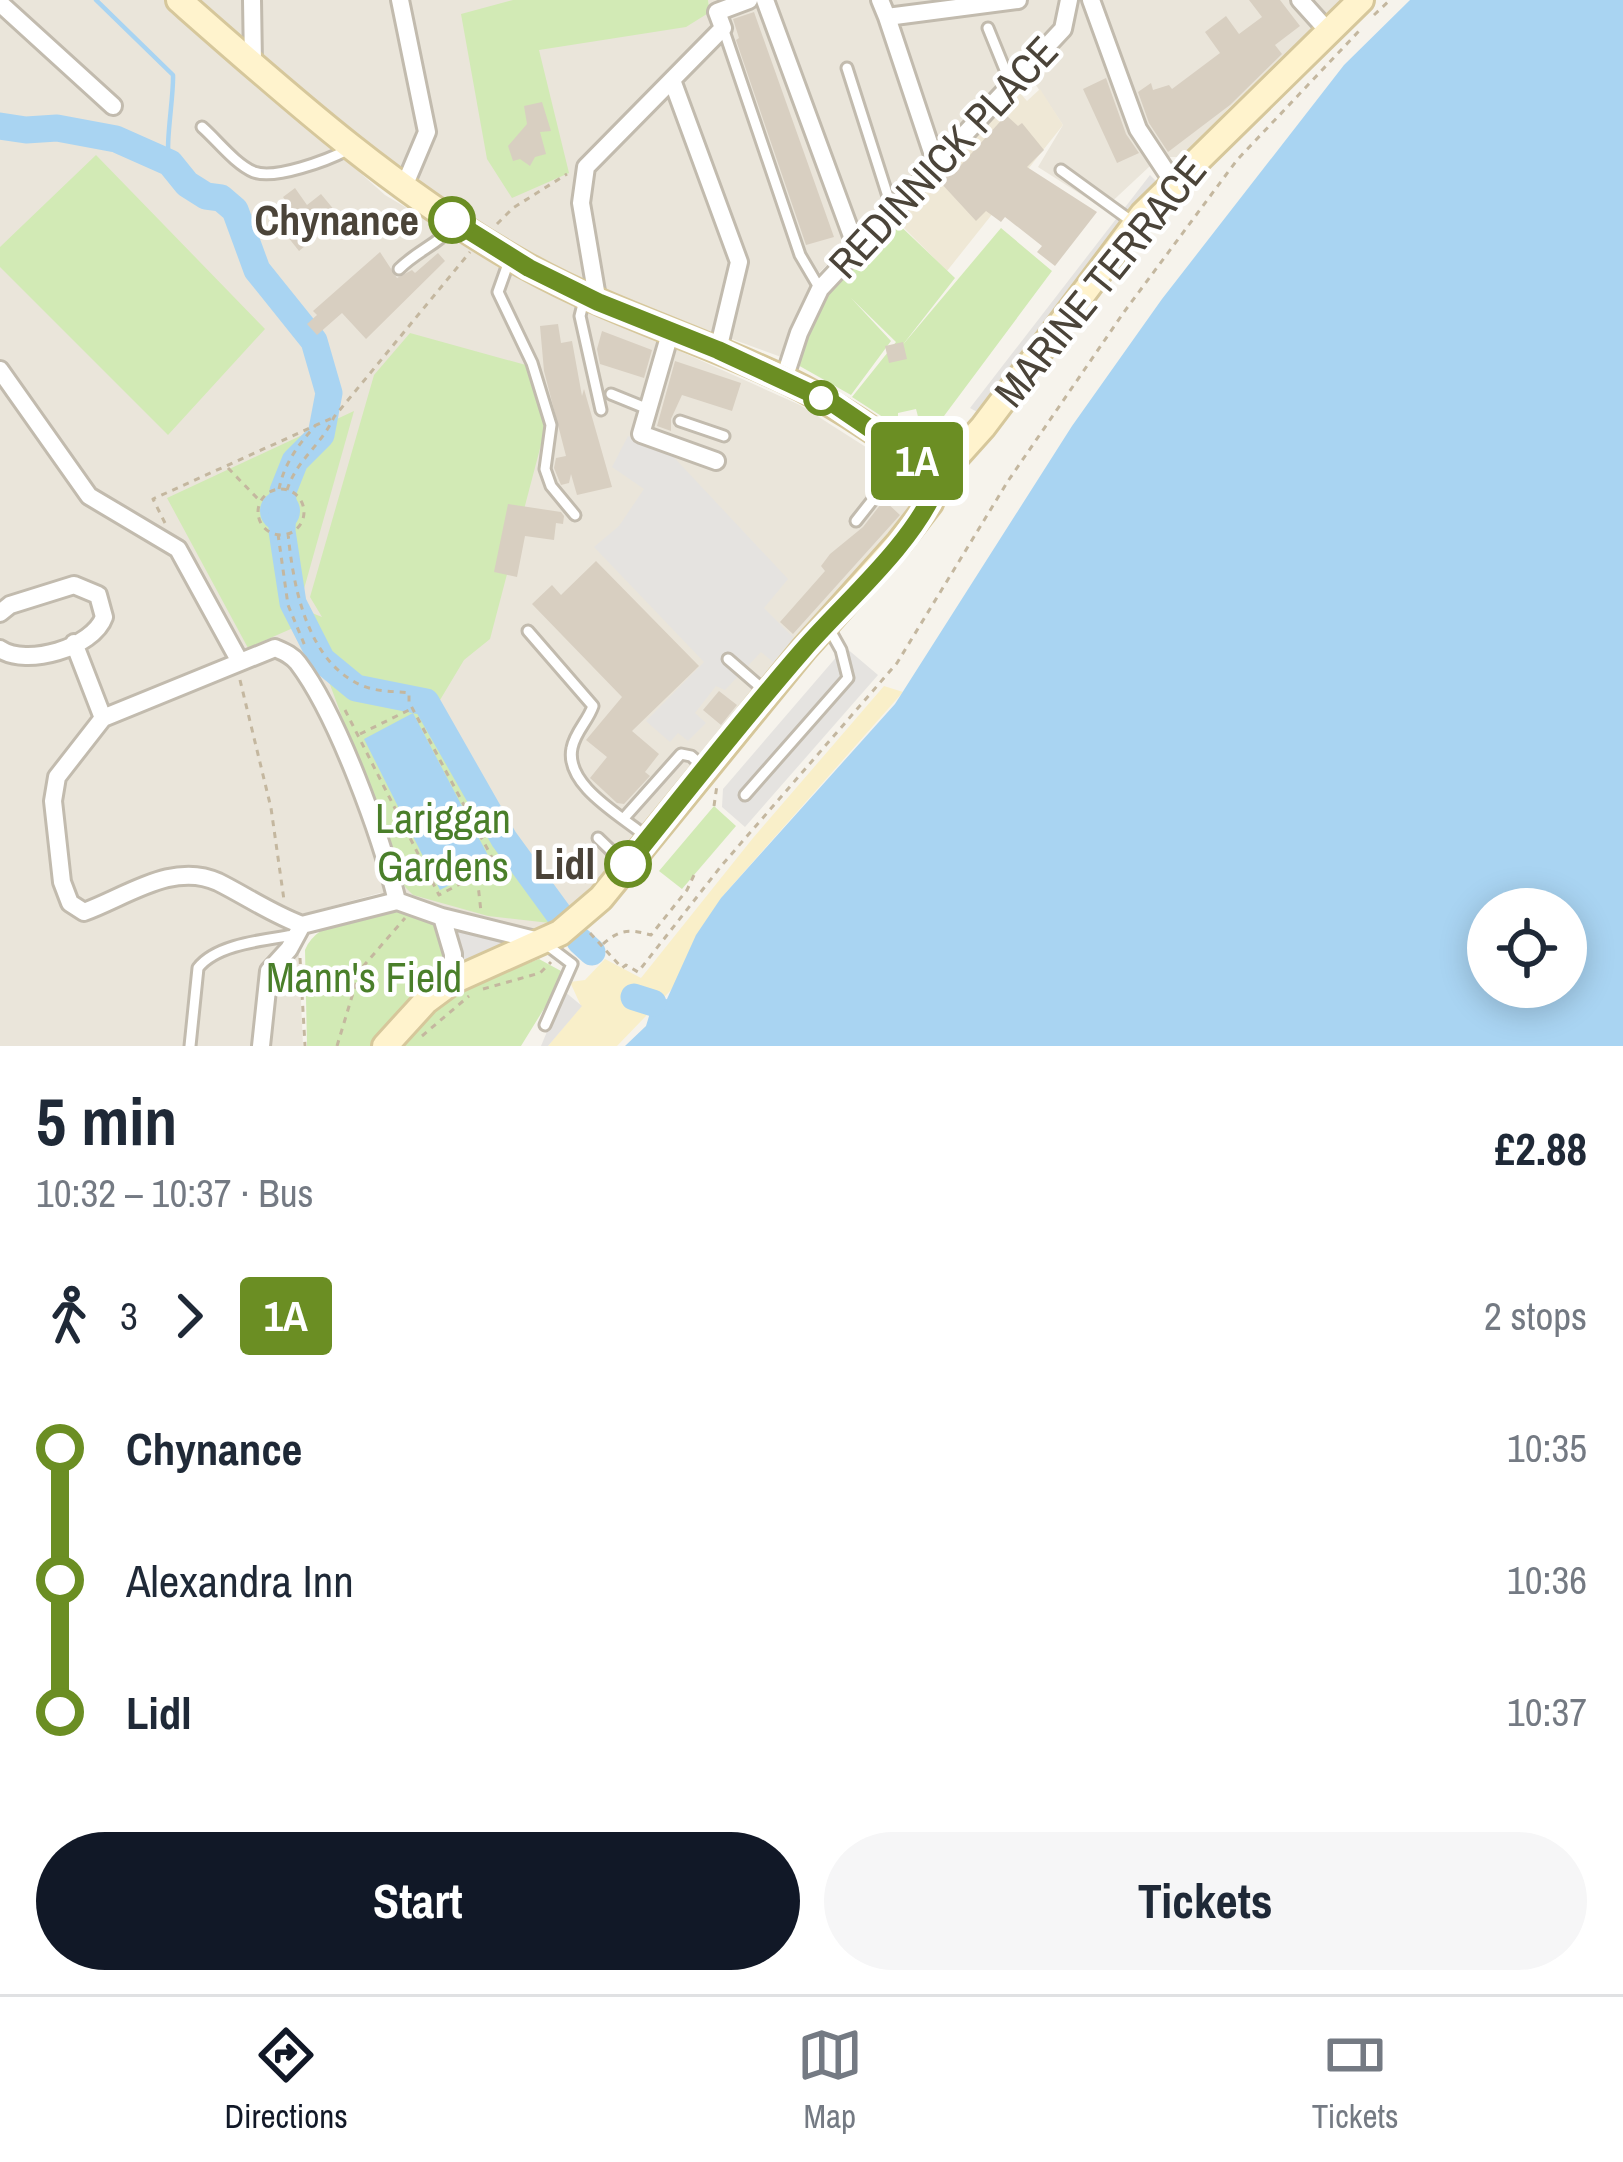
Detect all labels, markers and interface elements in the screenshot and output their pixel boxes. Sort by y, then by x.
street label: REDINNICK PLACE [816,24,1070,290]
street label: MARINE TERRACE [981,144,1219,418]
place label: Chynance [254,192,419,248]
marker: Chynance [430,198,474,242]
unlabelled marker [805,382,837,414]
line badge: 1A [863,422,971,500]
text: 1A [895,433,939,489]
park label: Lariggan Gardens [375,790,511,894]
place label: Lidl [534,836,595,892]
marker: Lidl [606,842,650,886]
map controls [1467,888,1587,1008]
button: locate [1467,888,1587,1008]
park label: Mann's Field [266,949,462,1005]
text: 5 min [36,1077,177,1166]
text: £2.88 [1495,1118,1587,1179]
text: 10:32 – 10:37 · Bus [36,1167,313,1219]
icon: walk [36,1283,102,1349]
icon: forward [156,1283,222,1349]
text: 1A [264,1288,308,1344]
text: 3 [120,1290,138,1342]
text: 2 stops [1484,1290,1587,1342]
text: Chynance [126,1418,302,1479]
text: 10:35 [1507,1422,1587,1474]
text: Alexandra Inn [126,1550,354,1611]
text: 10:36 [1507,1554,1587,1606]
text: Lidl [126,1682,192,1743]
text: 10:37 [1507,1686,1587,1738]
button: Start [36,1832,800,1970]
button: Tickets [824,1832,1587,1970]
tab: Directions [225,2022,348,2138]
tab: Map [797,2022,863,2138]
tab: Tickets [1312,2022,1398,2138]

